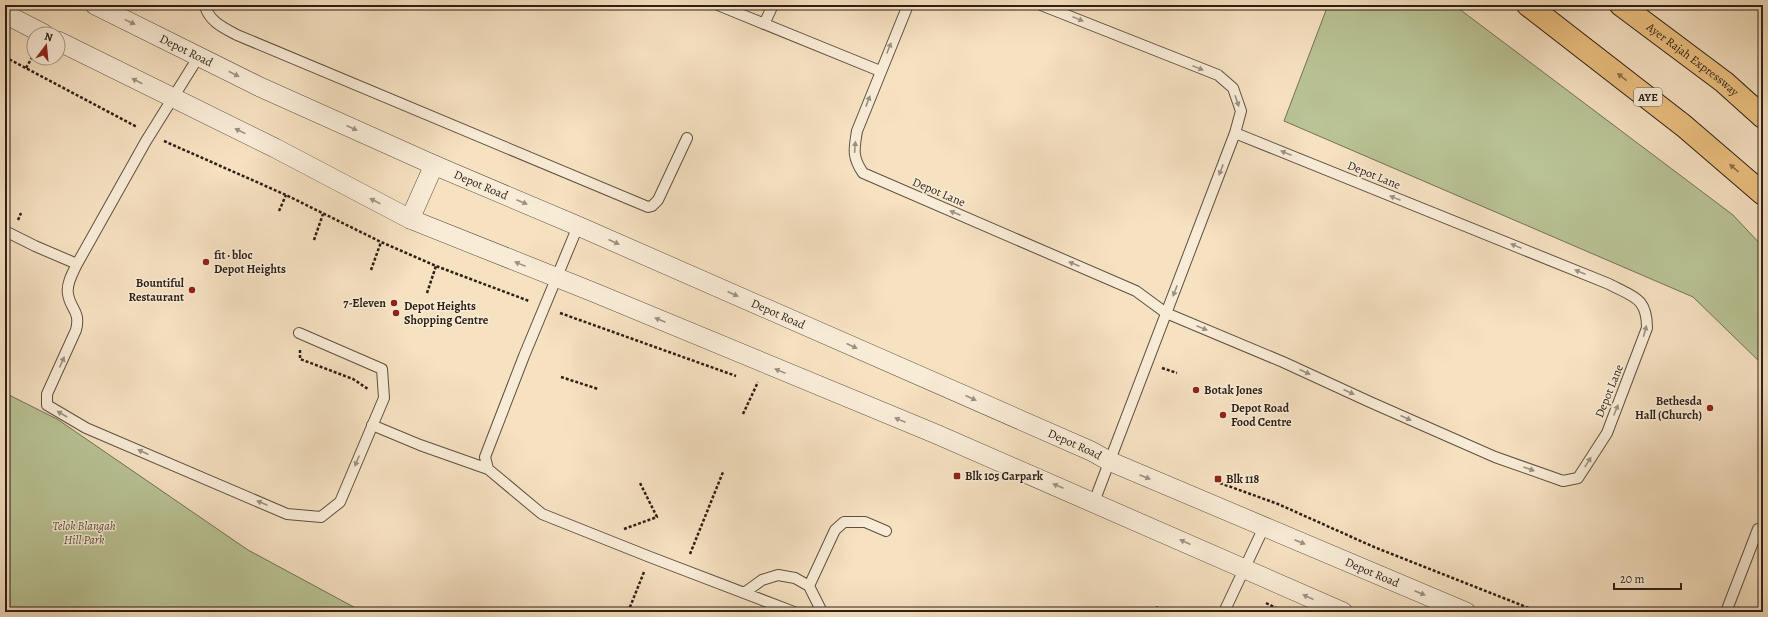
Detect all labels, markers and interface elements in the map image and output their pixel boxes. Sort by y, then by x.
one-way arrow [1072,17,1084,23]
street label: Ayer Rajah Expressway [1643,18,1743,100]
one-way arrow [125,19,136,25]
north arrow [26,26,66,66]
text: N [43,29,55,45]
street label: Depot Road [157,30,216,71]
one-way arrow [887,41,893,53]
one-way arrow [1193,65,1205,71]
one-way arrow [228,71,240,77]
one-way arrow [1616,73,1627,82]
one-way arrow [132,77,143,84]
road number: AYE [1634,88,1662,106]
one-way arrow [866,95,872,107]
one-way arrow [1235,95,1241,107]
one-way arrow [346,125,357,131]
one-way arrow [234,128,245,134]
one-way arrow [851,141,858,153]
one-way arrow [1279,150,1291,156]
street label: Depot Lane [1345,157,1403,193]
one-way arrow [1218,164,1224,176]
one-way arrow [1728,164,1739,173]
street label: Depot Road [451,166,511,204]
street label: Depot Lane [910,174,968,210]
one-way arrow [1389,194,1401,200]
one-way arrow [369,198,381,205]
one-way arrow [516,199,527,205]
one-way arrow [949,210,960,216]
one-way arrow [608,239,620,245]
one-way arrow [1509,243,1521,249]
place label: fit · bloc Depot Heights [214,247,286,277]
marker: fit · bloc Depot Heights [201,257,211,267]
one-way arrow [515,261,526,267]
one-way arrow [1069,261,1080,267]
one-way arrow [1574,269,1586,275]
place label: Bountiful Restaurant [129,275,185,305]
marker: Bountiful Restaurant [187,285,197,295]
one-way arrow [1171,286,1177,298]
one-way arrow [727,291,739,297]
place label: 7-Eleven [343,295,386,311]
street label: Depot Road [749,295,808,333]
marker: 7-Eleven [389,298,399,308]
place label: Depot Heights Shopping Centre [404,298,489,328]
marker: Depot Heights Shopping Centre [391,308,401,318]
one-way arrow [653,317,665,323]
one-way arrow [1643,325,1649,338]
one-way arrow [1197,326,1209,332]
one-way arrow [846,343,858,349]
one-way arrow [59,356,65,368]
street label: Depot Lane [1591,362,1627,420]
one-way arrow [773,367,785,373]
one-way arrow [1300,369,1311,375]
place label: Botak Jones [1204,382,1263,398]
marker: Botak Jones [1191,385,1201,395]
one-way arrow [1343,389,1354,395]
place label: Bethesda Hall (Church) [1635,393,1702,423]
one-way arrow [965,395,977,402]
place label: Depot Road Food Centre [1231,400,1292,430]
one-way arrow [1614,403,1620,415]
marker: Bethesda Hall (Church) [1705,403,1715,413]
one-way arrow [56,410,68,417]
marker: Depot Road Food Centre [1218,410,1228,420]
one-way arrow [1401,415,1412,421]
one-way arrow [894,416,906,422]
street label: Depot Road [1045,425,1105,464]
one-way arrow [136,448,148,454]
one-way arrow [354,455,360,466]
one-way arrow [1585,456,1592,468]
one-way arrow [1524,466,1536,472]
place label: Blk 105 Carpark [965,468,1044,484]
marker: Blk 105 Carpark [952,471,962,481]
place label: Blk 118 [1226,471,1260,487]
one-way arrow [1140,474,1152,480]
marker: Blk 118 [1213,474,1223,484]
one-way arrow [1053,483,1064,489]
one-way arrow [257,500,268,506]
park label: Telok Blangah Hill Park [52,518,116,548]
one-way arrow [1180,539,1191,545]
one-way arrow [1295,539,1306,545]
street label: Depot Road [1343,554,1402,591]
scale bar [1614,565,1681,591]
text: 20 m [1620,571,1644,587]
one-way arrow [1415,590,1427,596]
one-way arrow [1301,593,1313,599]

